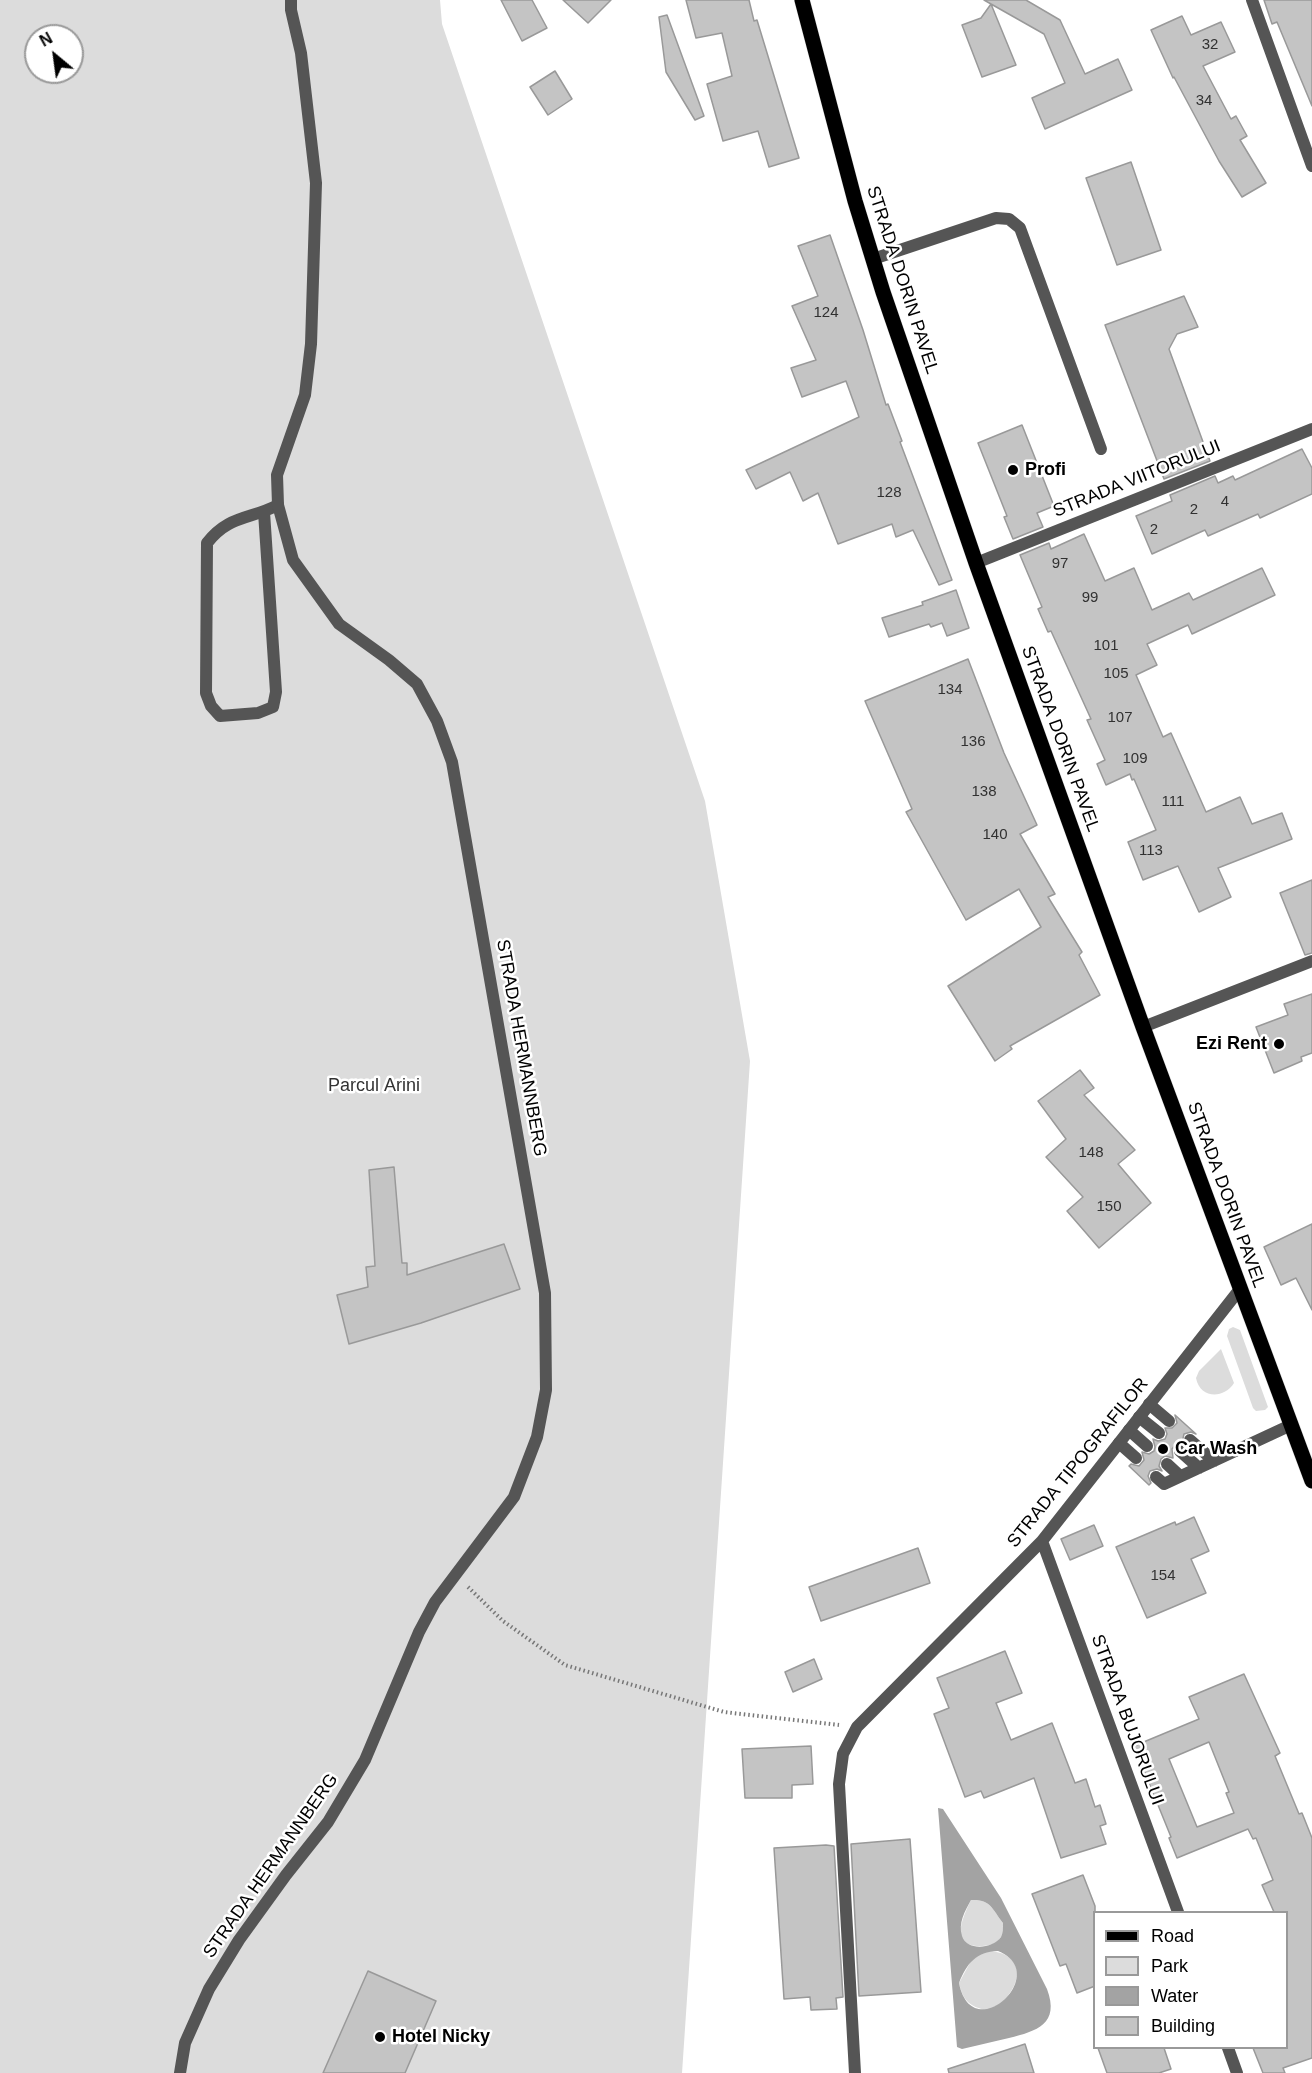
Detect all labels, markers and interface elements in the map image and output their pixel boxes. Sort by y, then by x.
north arrow [24,24,84,84]
text: N [37,29,55,50]
house number: 32 [1202,36,1218,54]
house number: 34 [1196,92,1212,110]
street label: STRADA DORIN PAVEL [861,183,943,377]
house number: 124 [813,304,839,322]
street label: STRADA VIITORULUI [1050,436,1224,522]
place label: Profi [1025,459,1066,481]
marker: Profi [1006,463,1020,477]
house number: 128 [876,484,902,502]
house number: 4 [1221,493,1229,511]
house number: 2 [1190,501,1198,519]
house number: 2 [1150,521,1158,539]
house number: 97 [1052,555,1068,573]
house number: 99 [1082,589,1098,607]
house number: 101 [1093,637,1119,655]
street label: STRADA DORIN PAVEL [1016,643,1104,835]
house number: 105 [1103,665,1129,683]
house number: 134 [937,681,963,699]
house number: 107 [1107,709,1133,727]
house number: 136 [960,733,986,751]
house number: 109 [1122,750,1148,768]
house number: 138 [971,783,997,801]
house number: 111 [1162,793,1184,811]
house number: 140 [982,826,1008,844]
house number: 113 [1139,842,1163,860]
street label: STRADA HERMANNBERG [491,938,551,1158]
place label: Ezi Rent [1196,1033,1267,1055]
marker: Ezi Rent [1272,1037,1286,1051]
park label: Parcul Arini [328,1075,420,1097]
street label: STRADA DORIN PAVEL [1182,1099,1270,1291]
house number: 148 [1078,1144,1104,1162]
house number: 150 [1096,1198,1122,1216]
street label: STRADA TIPOGRAFILOR [1003,1374,1153,1552]
place label: Car Wash [1175,1438,1257,1460]
marker: Car Wash [1156,1442,1170,1456]
house number: 154 [1150,1567,1176,1585]
street label: STRADA BUJORULUI [1086,1632,1168,1808]
street label: STRADA HERMANNBERG [199,1770,343,1962]
legend [1093,1911,1288,2049]
text: Road [1151,1926,1194,1946]
text: Park [1151,1956,1188,1976]
text: Water [1151,1986,1198,2006]
text: Building [1151,2016,1215,2036]
place label: Hotel Nicky [392,2026,490,2048]
marker: Hotel Nicky [373,2030,387,2044]

